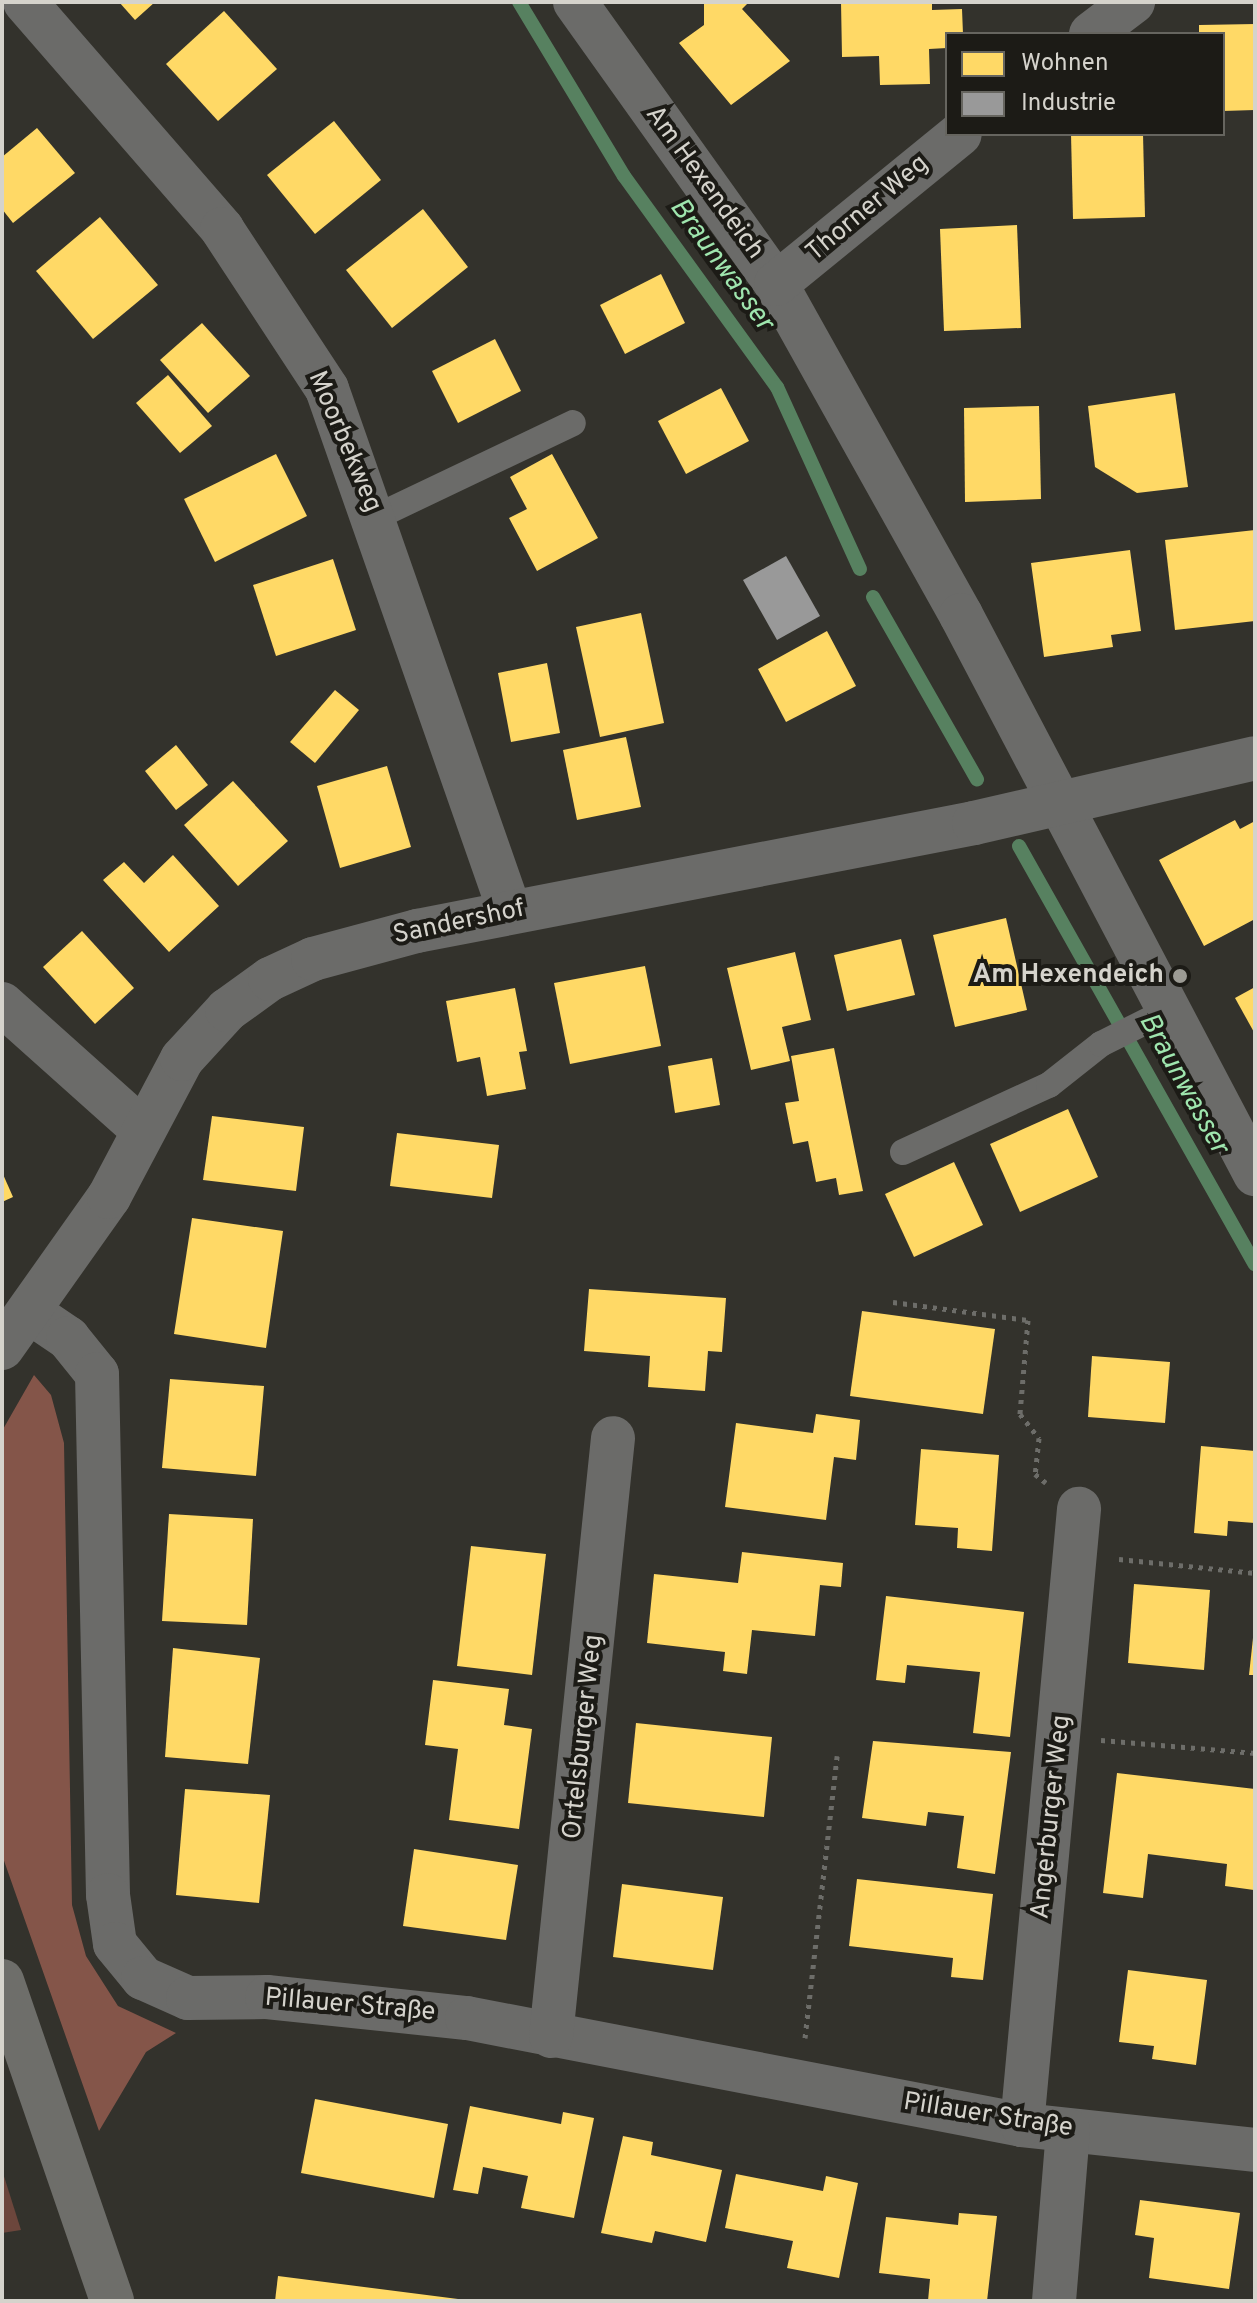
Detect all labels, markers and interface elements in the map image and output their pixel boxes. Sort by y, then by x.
legend [945,32,1225,136]
text: Wohnen [1021,49,1108,79]
text: Industrie [1021,89,1116,119]
street label: Am Hexendeich [638,100,770,266]
street label: Thorner Weg [800,149,936,269]
water label: Braunwasser [662,192,780,338]
street label: Moorbekweg [300,367,388,517]
street label: Sandershof [390,894,528,952]
place label: Am Hexendeich [973,960,1164,992]
marker: Am Hexendeich [1171,967,1189,985]
water label: Braunwasser [1130,1008,1236,1160]
street label: Ortelsburger Weg [558,1633,610,1841]
street label: Angerburger Weg [1026,1713,1078,1921]
street label: Pillauer Straße [263,1983,437,2029]
street label: Pillauer Straße [901,2087,1075,2145]

